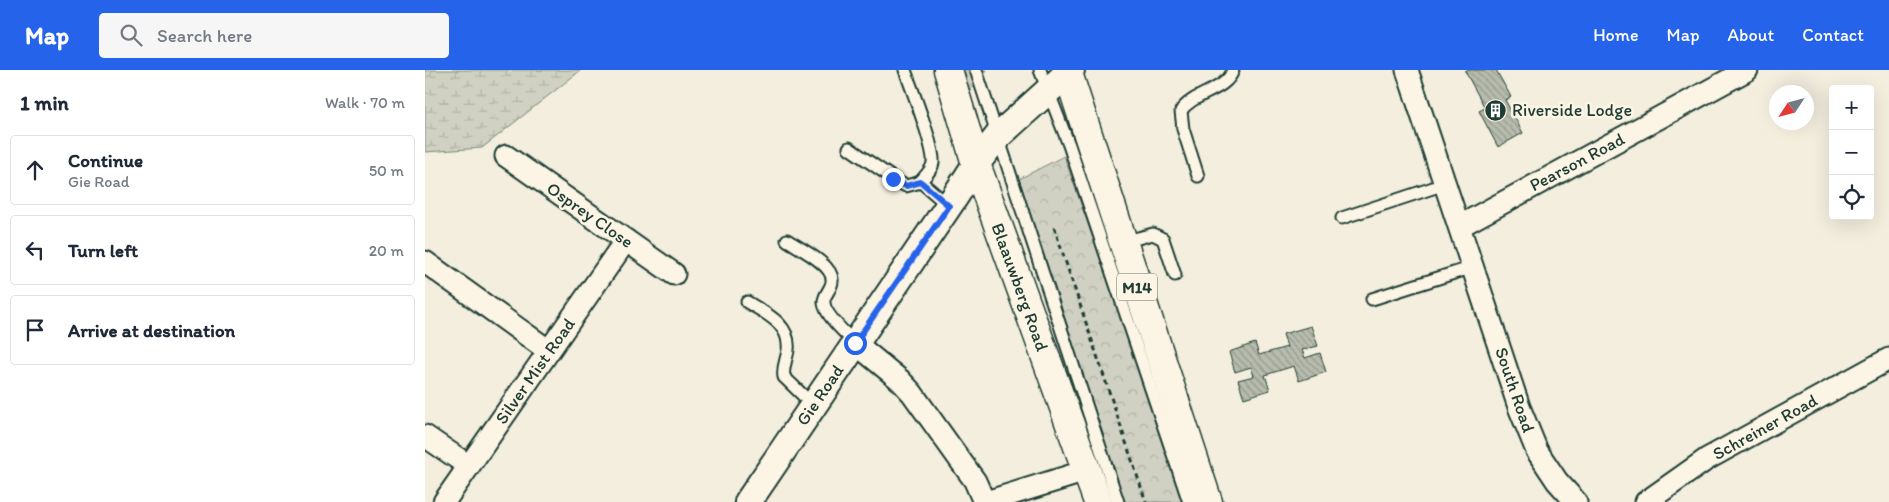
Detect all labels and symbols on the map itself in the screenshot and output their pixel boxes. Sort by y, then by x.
north arrow [1769,85,1814,130]
building icon: Riverside Lodge [1484,98,1508,122]
place label: Riverside Lodge [1512,99,1632,121]
street label: Pearson Road [1526,128,1628,196]
route end [882,168,905,191]
street label: Osprey Close [542,177,638,253]
street label: Blaauwberg Road [987,220,1053,354]
road number: M14 [1117,273,1157,300]
street label: Silver Mist Road [490,314,580,428]
route start [844,332,867,355]
street label: South Road [1490,345,1540,436]
street label: Gie Road [792,360,849,430]
street label: Schreiner Road [1709,389,1821,465]

